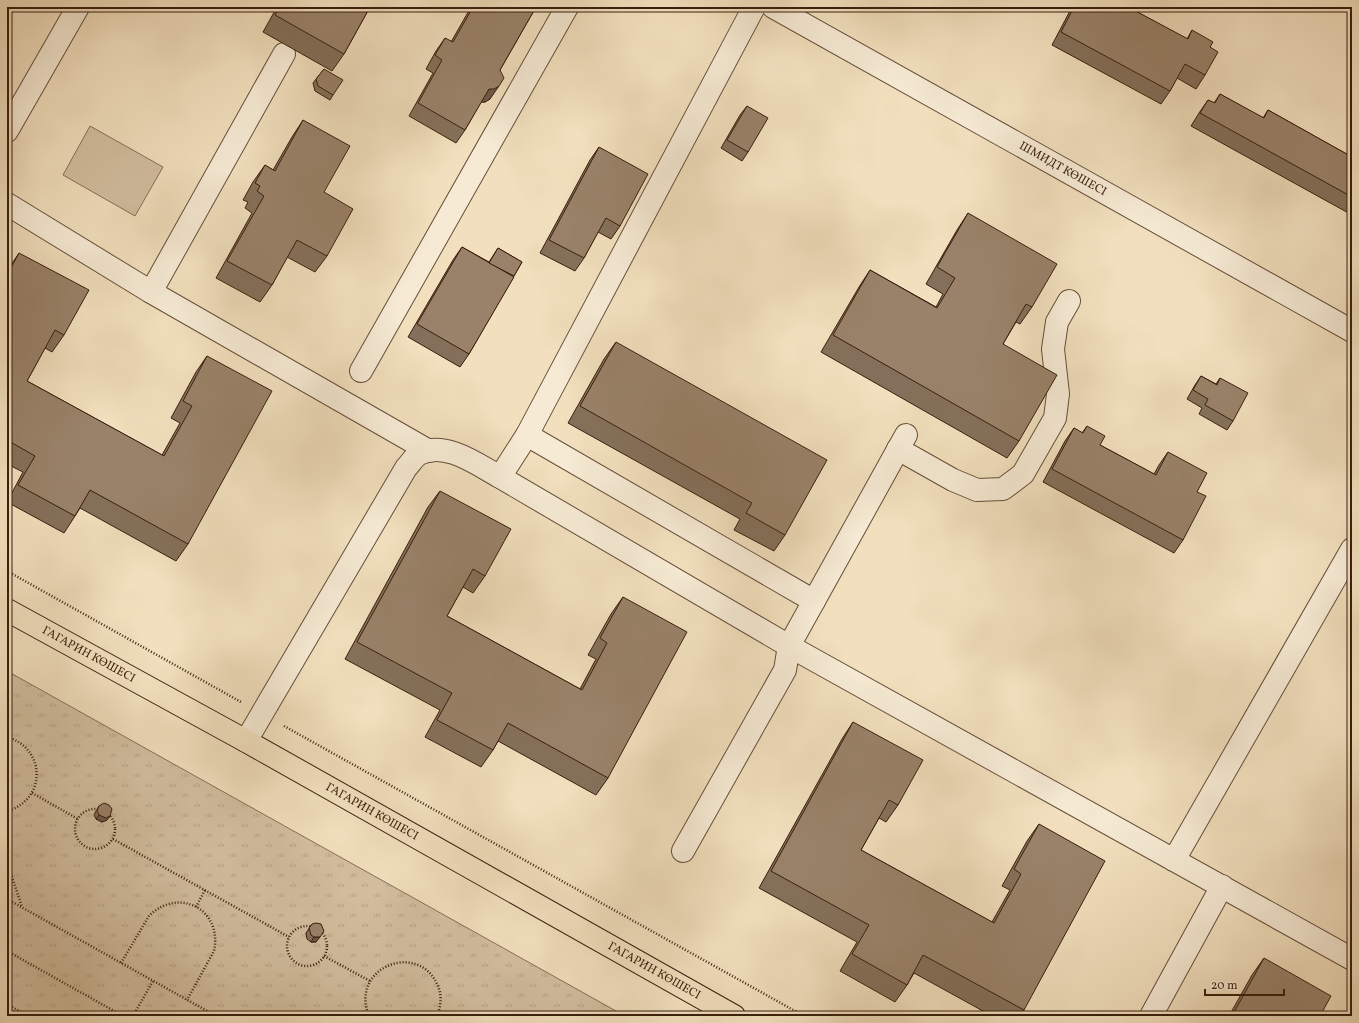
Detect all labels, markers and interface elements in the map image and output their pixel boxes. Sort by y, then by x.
street label: ШМИДТ КӨШЕСІ [1016,138,1109,200]
street label: ГАГАРИН КӨШЕСІ [39,623,138,687]
street label: ГАГАРИН КӨШЕСІ [323,779,421,844]
street label: ГАГАРИН КӨШЕСІ [605,938,703,1004]
scale bar [1205,971,1284,997]
text: 20 m [1211,978,1238,994]

